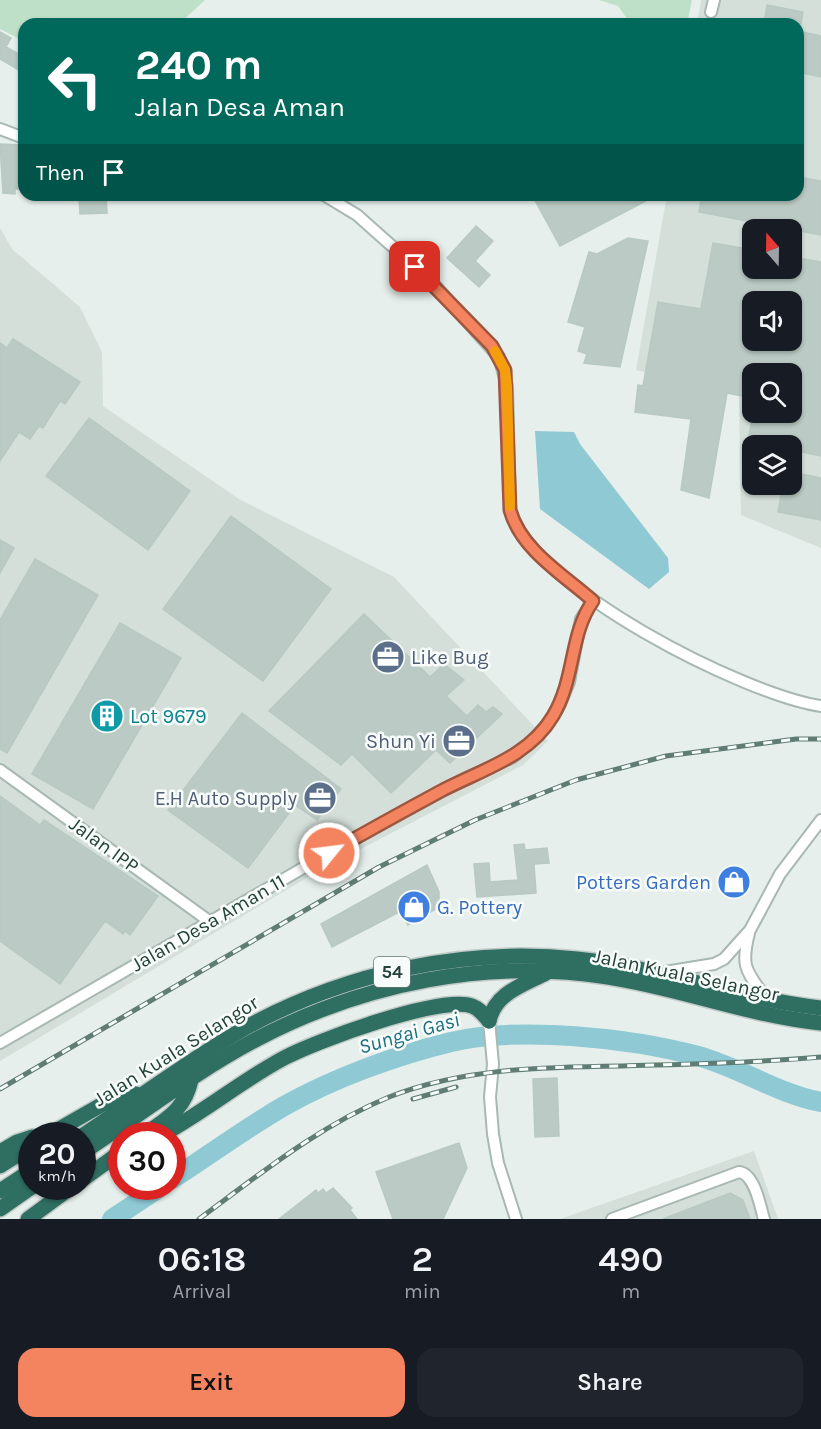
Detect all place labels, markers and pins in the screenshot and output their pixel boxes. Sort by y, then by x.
pin [389,241,440,292]
office icon: Like Bug [370,639,406,675]
place label: Like Bug [411,646,488,669]
building icon: Lot 9679 [89,698,125,734]
place label: Lot 9679 [130,705,207,728]
office icon: Shun Yi [441,723,477,759]
place label: Shun Yi [366,730,436,753]
office icon: E.H Auto Supply [302,780,338,816]
place label: E.H Auto Supply [155,787,297,810]
shop icon: Potters Garden [716,864,752,900]
place label: Potters Garden [576,871,711,894]
shop icon: G. Pottery [396,889,432,925]
place label: G. Pottery [437,896,522,919]

